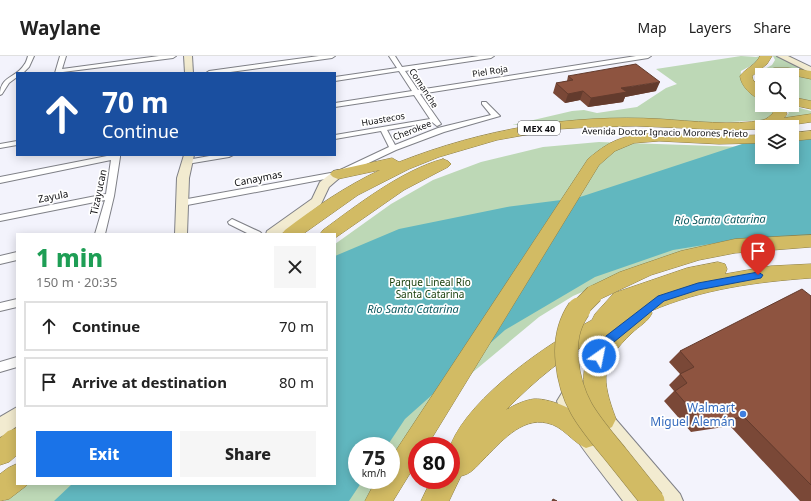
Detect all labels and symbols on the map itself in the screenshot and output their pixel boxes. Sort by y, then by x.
street label: Piel Roja [471,62,509,80]
street label: Comanche [406,66,442,110]
street label: Huastecos [360,109,406,129]
street label: Cherokee [391,117,433,143]
road number: MEX 40 [518,121,560,135]
street label: Avenida Doctor Ignacio Morones Prieto [582,124,748,140]
street label: Canaymas [233,166,283,190]
street label: Tizayucan [86,168,110,216]
street label: Zayula [37,186,69,206]
water label: Río Santa Catarina [674,211,767,227]
pin [741,234,775,275]
park label: Parque Lineal Río Santa Catarina [389,275,471,301]
water label: Río Santa Catarina [367,301,460,316]
position arrow [578,335,620,377]
place label: Walmart Miguel Alemán [650,399,736,430]
marker: Walmart Miguel Alemán [738,409,748,419]
speed limit sign: 80 [408,437,460,489]

